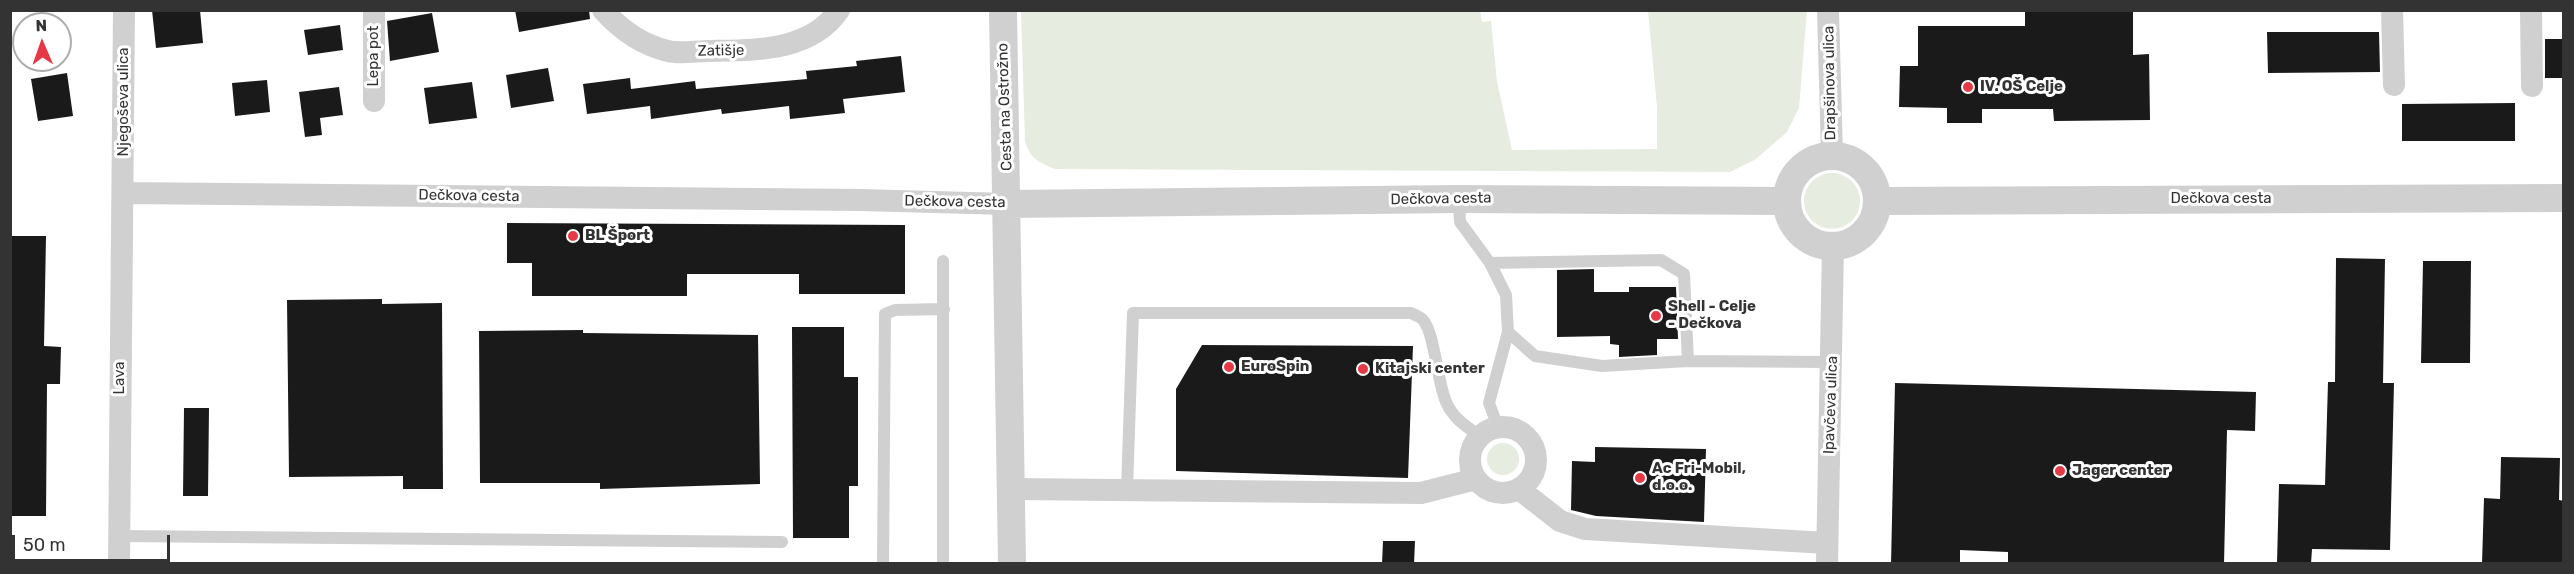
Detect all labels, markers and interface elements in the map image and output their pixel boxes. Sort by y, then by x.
north arrow [12,12,72,72]
text: N [35,16,48,35]
street label: Lepa pot [365,26,383,86]
street label: Drapšinova ulica [1820,26,1840,140]
street label: Zatišje [698,42,744,60]
street label: Cesta na Ostrožno [994,43,1016,171]
street label: Njegoševa ulica [115,48,133,156]
place label: IV. OŠ Celje [1980,78,2063,96]
marker: IV. OŠ Celje [1961,80,1975,94]
street label: Dečkova cesta [418,186,520,206]
street label: Dečkova cesta [1390,189,1492,209]
street label: Dečkova cesta [2170,190,2272,208]
street label: Dečkova cesta [904,192,1006,212]
place label: BL Šport [585,227,650,245]
marker: BL Šport [566,229,580,243]
place label: Shell - Celje - Dečkova [1668,298,1756,333]
marker: Shell - Celje - Dečkova [1649,309,1663,323]
street label: Ipavčeva ulica [1820,355,1842,455]
place label: EuroSpin [1241,358,1309,376]
marker: EuroSpin [1222,360,1236,374]
place label: Kitajski center [1375,360,1485,378]
street label: Lava [111,362,129,394]
marker: Kitajski center [1356,362,1370,376]
place label: Ac Fri-Mobil, d.o.o. [1652,460,1746,495]
place label: Jager center [2072,462,2169,480]
marker: Jager center [2053,464,2067,478]
marker: Ac Fri-Mobil, d.o.o. [1633,471,1647,485]
scale bar [15,523,172,561]
text: 50 m [23,534,66,556]

